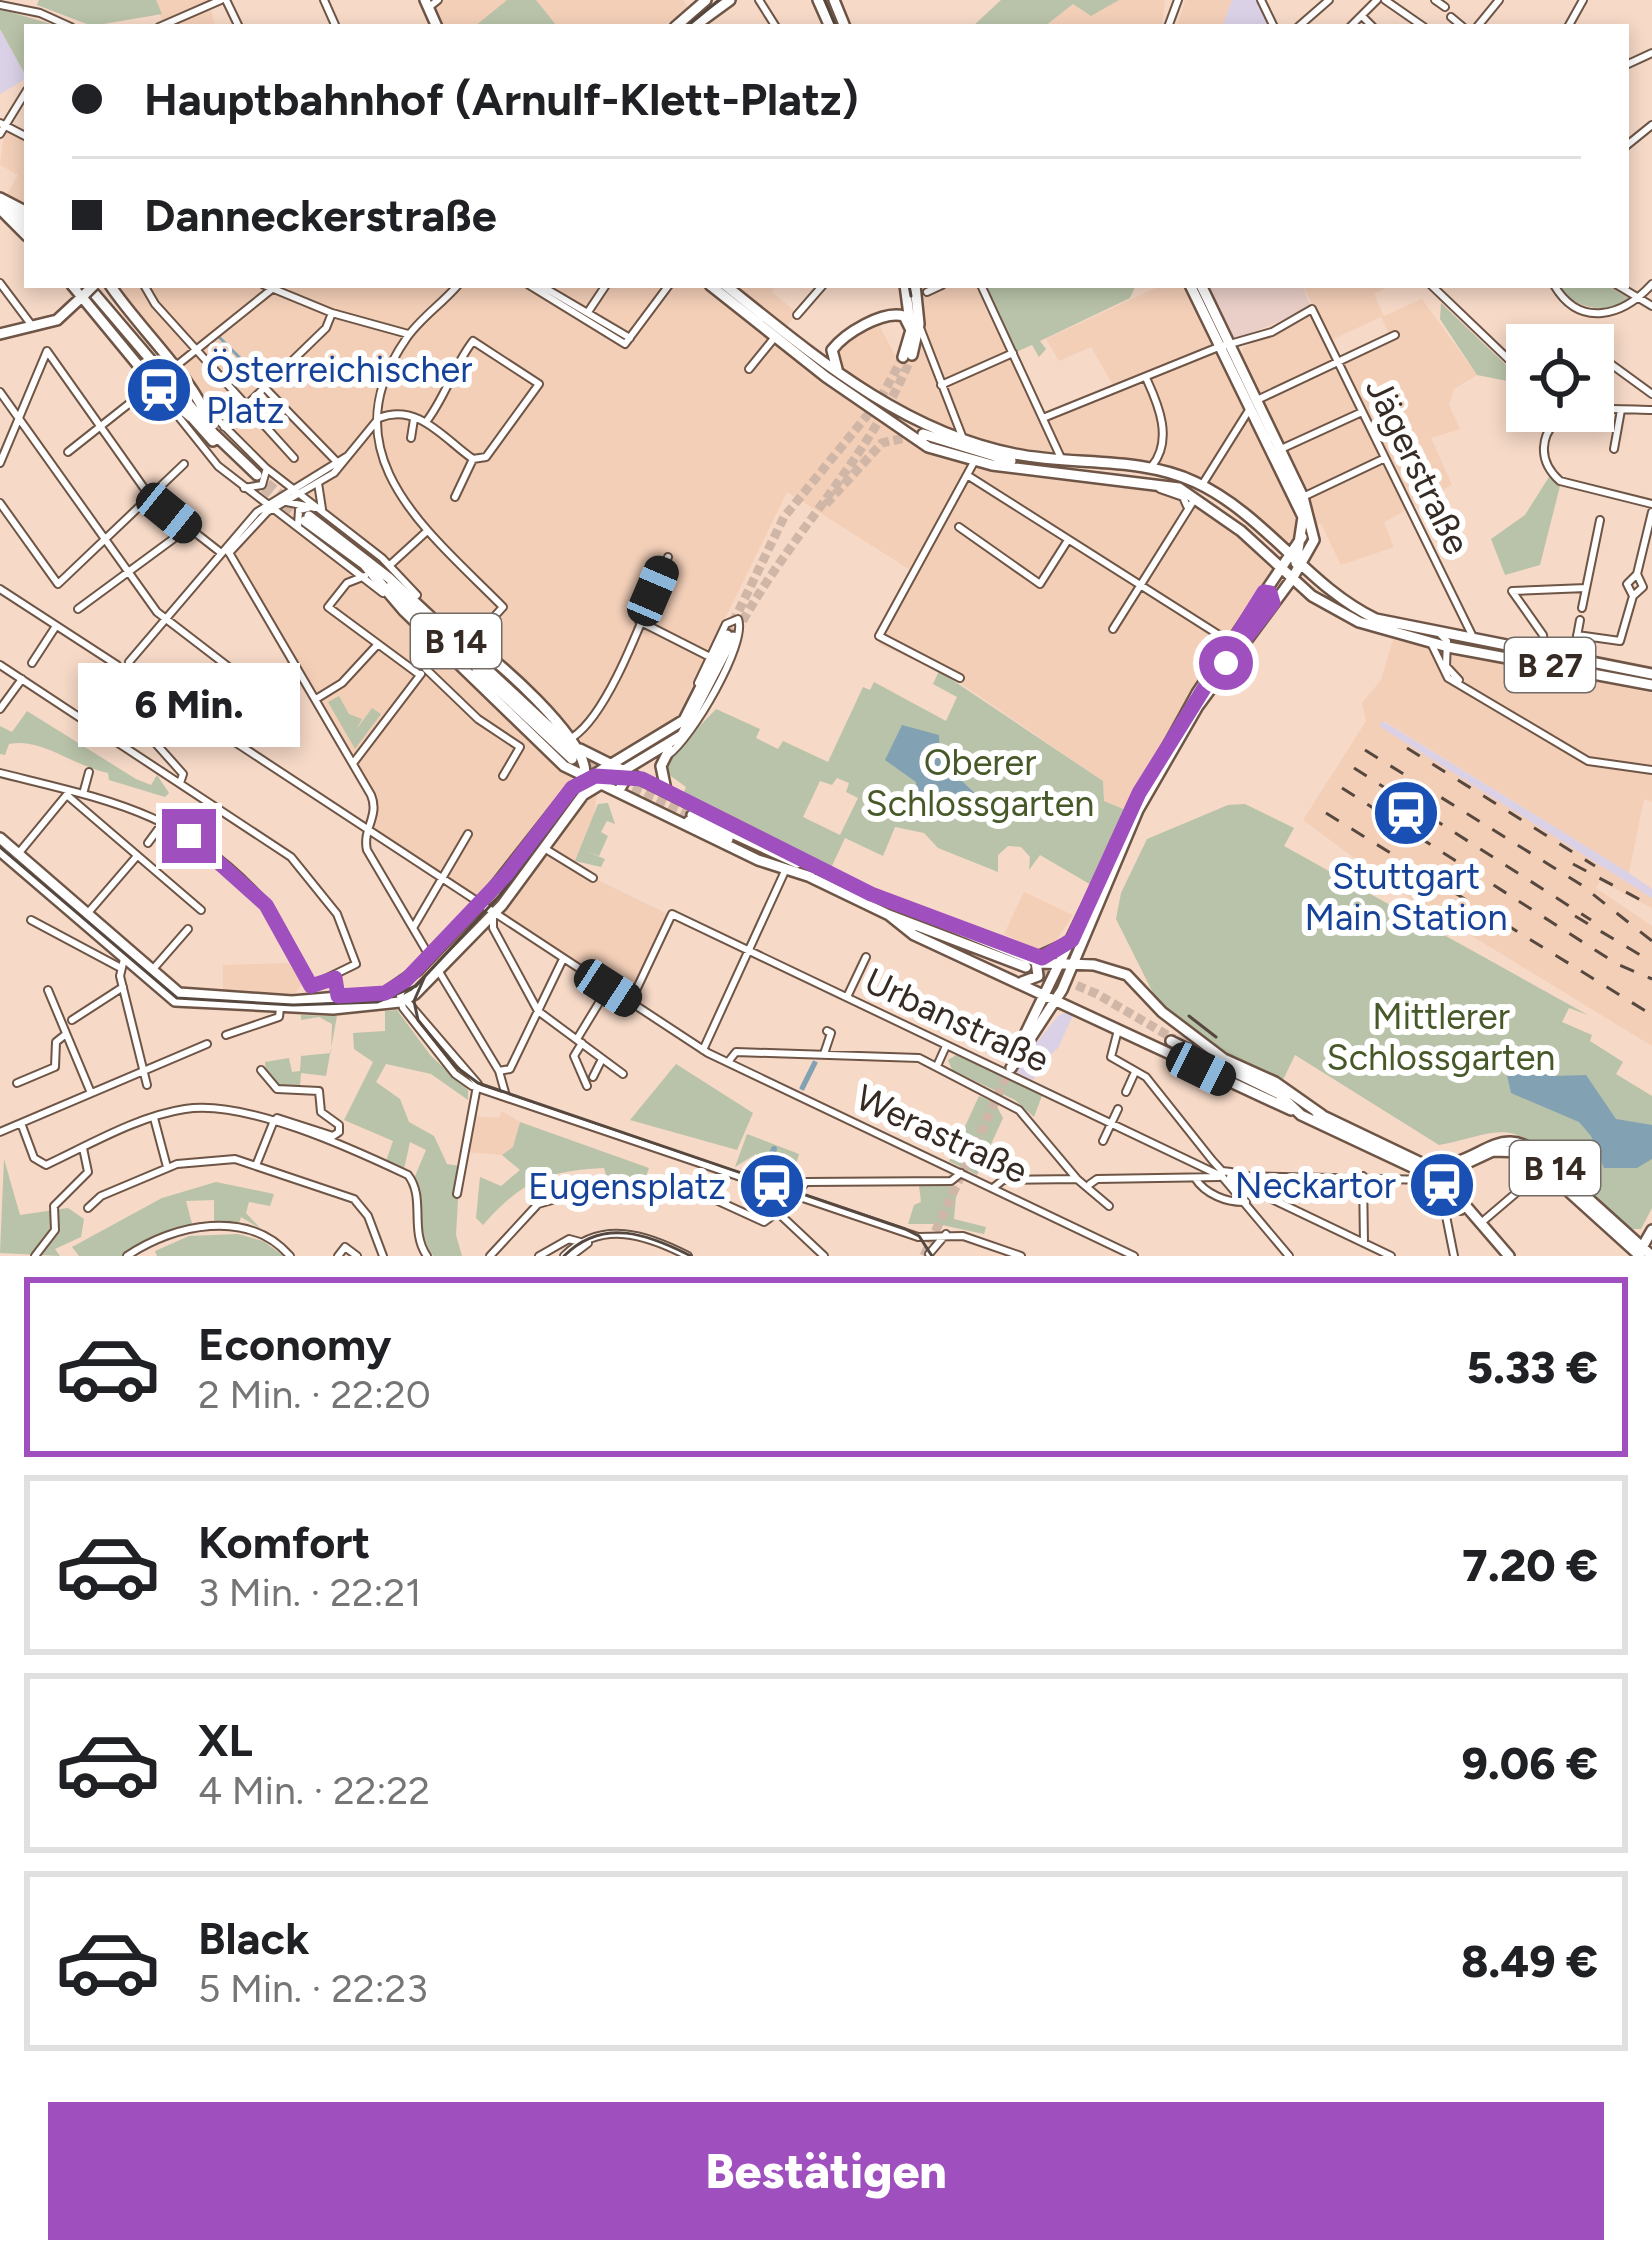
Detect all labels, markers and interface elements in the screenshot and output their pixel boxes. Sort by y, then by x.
text: Hauptbahnhof (Arnulf-Klett-Platz) [144,72,859,126]
text: Danneckerstraße [144,188,497,242]
map controls [1506,324,1614,432]
button: locate [1506,324,1614,432]
place label: Österreichischer Platz [206,348,472,432]
station icon: Österreichischer Platz [124,355,194,425]
street label: Jägerstraße [1357,371,1479,561]
car [130,476,208,550]
car [622,551,684,631]
road number: B 14 [411,614,501,668]
route start [1199,636,1253,690]
road number: B 27 [1505,638,1595,692]
callout: 6 Min. [78,662,300,746]
text: 6 Min. [134,681,244,728]
park label: Oberer Schlossgarten [866,741,1094,825]
station icon: Stuttgart Main Station [1371,778,1441,848]
route end [162,809,216,863]
place label: Stuttgart Main Station [1304,855,1508,939]
car [568,953,648,1023]
street label: Urbanstraße [858,959,1056,1081]
park label: Mittlerer Schlossgarten [1327,995,1555,1079]
car [1161,1037,1241,1101]
street label: Werastraße [849,1076,1035,1192]
road number: B 14 [1510,1141,1600,1195]
station icon: Neckartor [1407,1150,1477,1220]
station icon: Eugensplatz [737,1151,807,1221]
place label: Neckartor [1235,1164,1396,1207]
place label: Eugensplatz [528,1165,726,1208]
icon: car [54,1313,162,1421]
text: Economy [198,1317,391,1371]
text: 5.33 € [1467,1340,1598,1394]
text: 2 Min. · 22:20 [198,1371,431,1418]
icon: car [54,1511,162,1619]
text: Komfort [198,1515,370,1569]
text: 7.20 € [1462,1538,1598,1592]
text: 3 Min. · 22:21 [198,1569,421,1616]
icon: car [54,1709,162,1817]
text: XL [198,1713,253,1767]
text: 9.06 € [1461,1736,1598,1790]
text: 4 Min. · 22:22 [198,1767,430,1814]
icon: car [54,1907,162,2015]
text: Black [198,1911,309,1965]
text: 8.49 € [1461,1934,1598,1988]
text: 5 Min. · 22:23 [198,1965,428,2012]
button: Bestätigen [48,2102,1604,2240]

